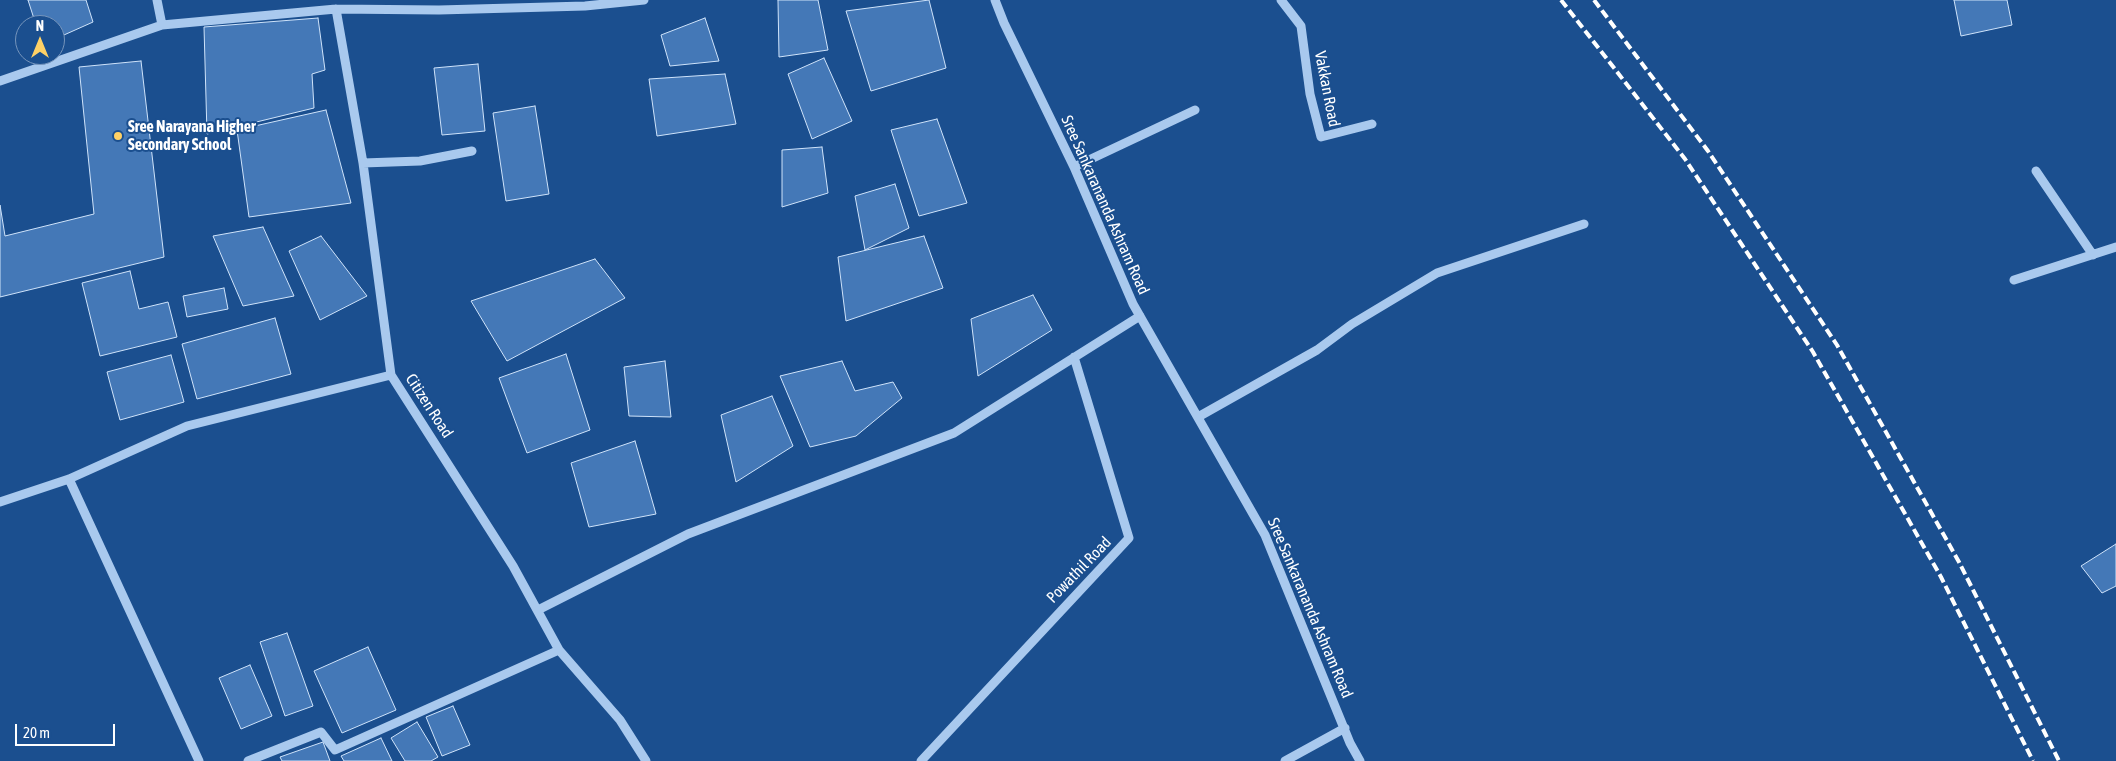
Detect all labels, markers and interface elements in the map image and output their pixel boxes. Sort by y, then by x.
north arrow [15,15,65,65]
text: N [36,18,44,34]
street label: Vakkan Road [1310,49,1344,129]
street label: Sree Sankarananda Ashram Road [1057,113,1153,297]
place label: Sree Narayana Higher Secondary School [128,117,256,155]
marker: Sree Narayana Higher Secondary School [112,130,124,142]
street label: Citizen Road [401,370,457,442]
street label: Sree Sankarananda Ashram Road [1263,515,1357,701]
street label: Powathil Road [1043,533,1115,607]
scale bar [18,714,118,746]
text: 20 m [23,724,50,741]

